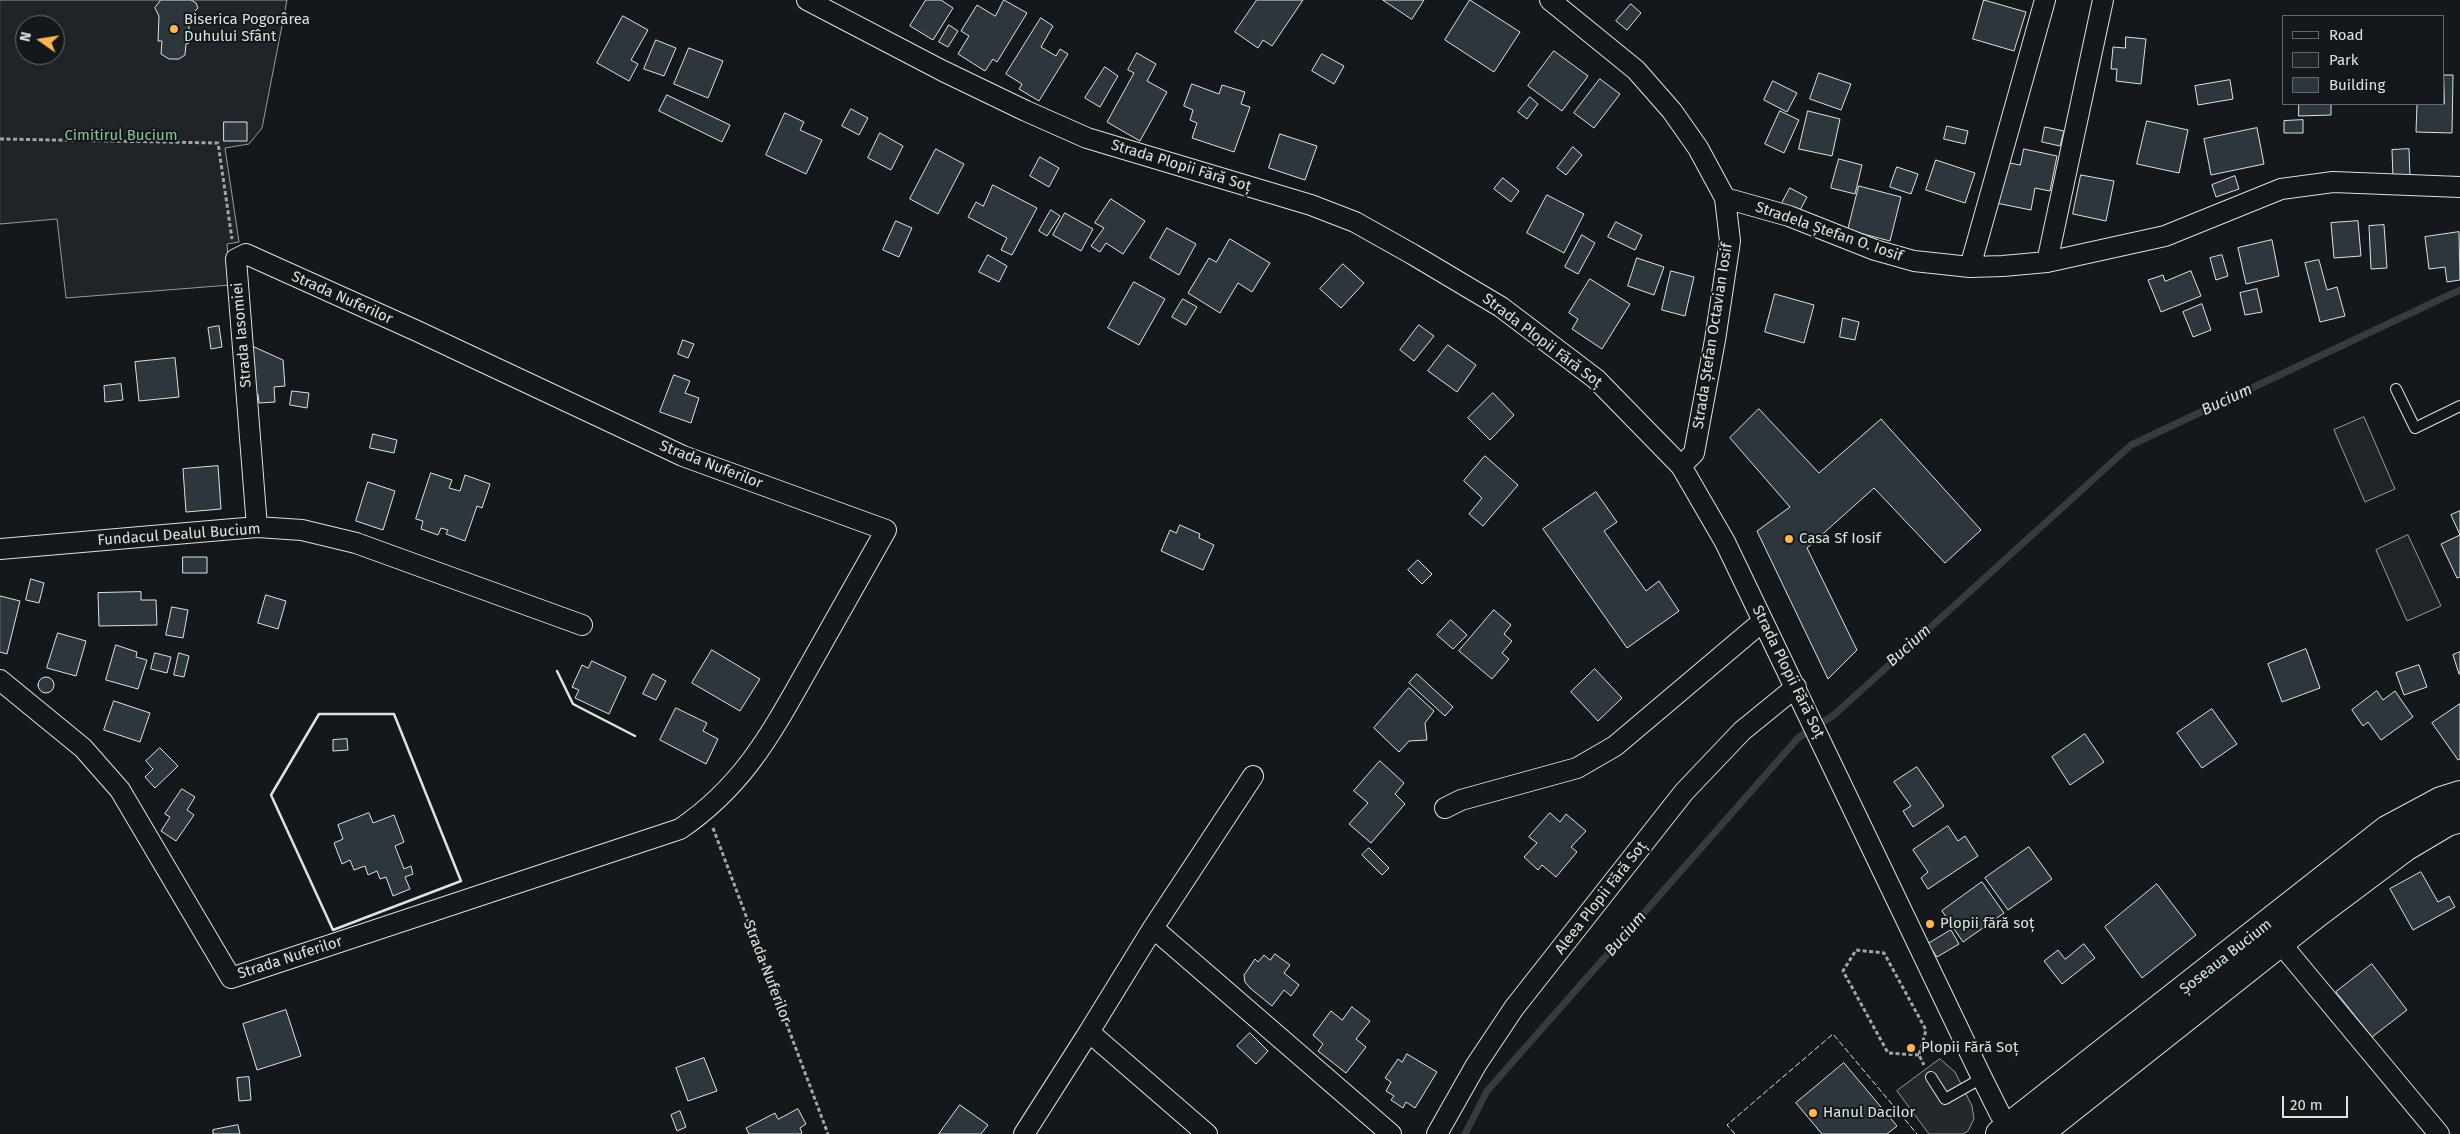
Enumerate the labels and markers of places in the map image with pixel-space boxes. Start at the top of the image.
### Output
place label: Biserica Pogorârea Duhului Sfânt [184,11,310,46]
marker: Biserica Pogorârea Duhului Sfânt [168,23,180,35]
place label: Casa Sf Iosif [1799,530,1881,548]
marker: Casa Sf Iosif [1783,533,1795,545]
place label: Plopii fără soț [1940,915,2034,933]
marker: Plopii fără soț [1924,918,1936,930]
place label: Plopii Fără Soț [1921,1039,2018,1057]
marker: Plopii Fără Soț [1905,1042,1917,1054]
place label: Hanul Dacilor [1823,1104,1915,1122]
marker: Hanul Dacilor [1807,1107,1819,1119]

